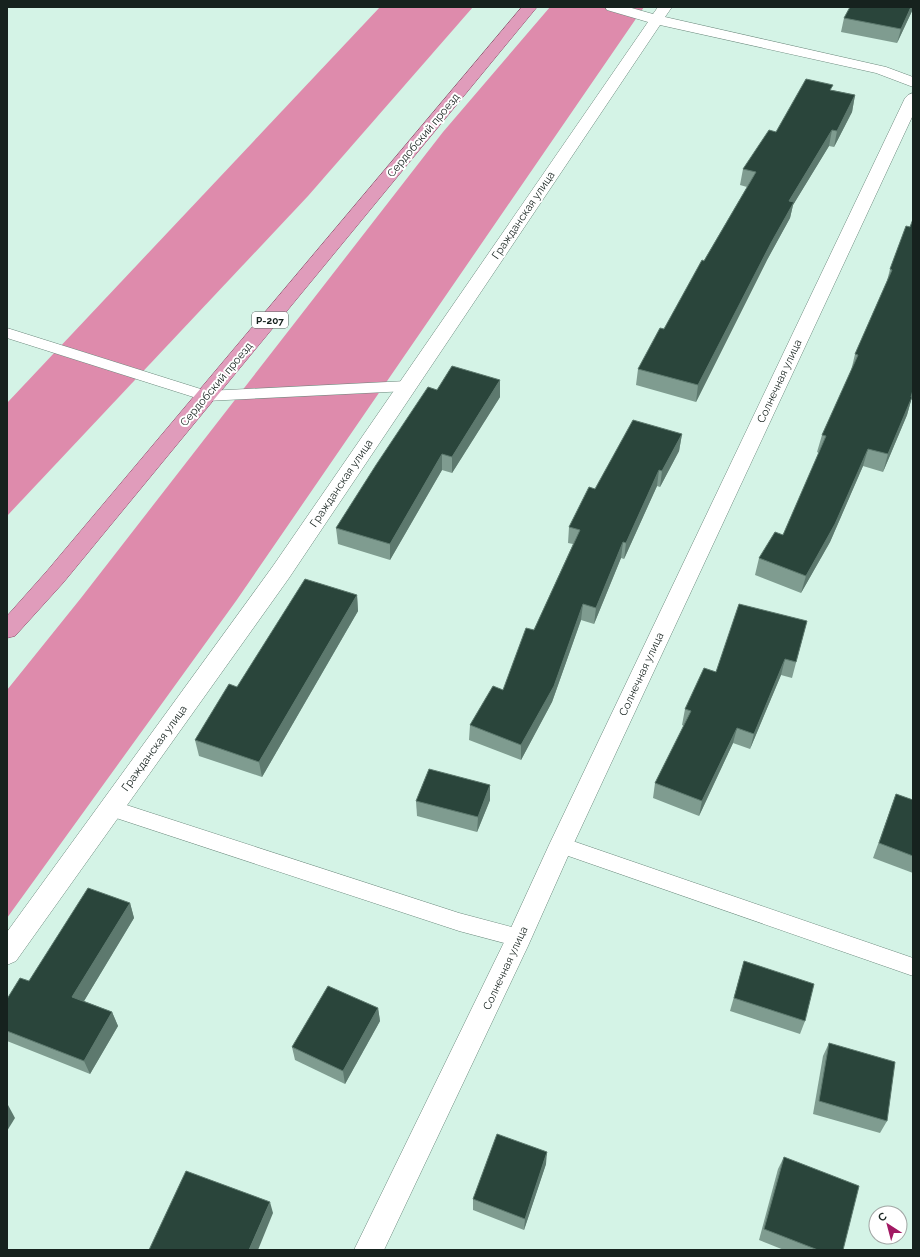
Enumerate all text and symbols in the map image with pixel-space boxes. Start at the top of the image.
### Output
street label: Сердобский проезд [384,90,463,180]
street label: Гражданская улица [489,169,558,262]
road number: Р-207 [252,312,288,328]
street label: Солнечная улица [754,337,804,425]
street label: Сердобский проезд [177,339,256,429]
street label: Гражданская улица [307,437,376,530]
street label: Солнечная улица [616,630,666,718]
street label: Гражданская улица [119,703,190,794]
street label: Солнечная улица [480,924,530,1012]
north arrow [868,1205,908,1245]
text: С [876,1210,890,1225]

